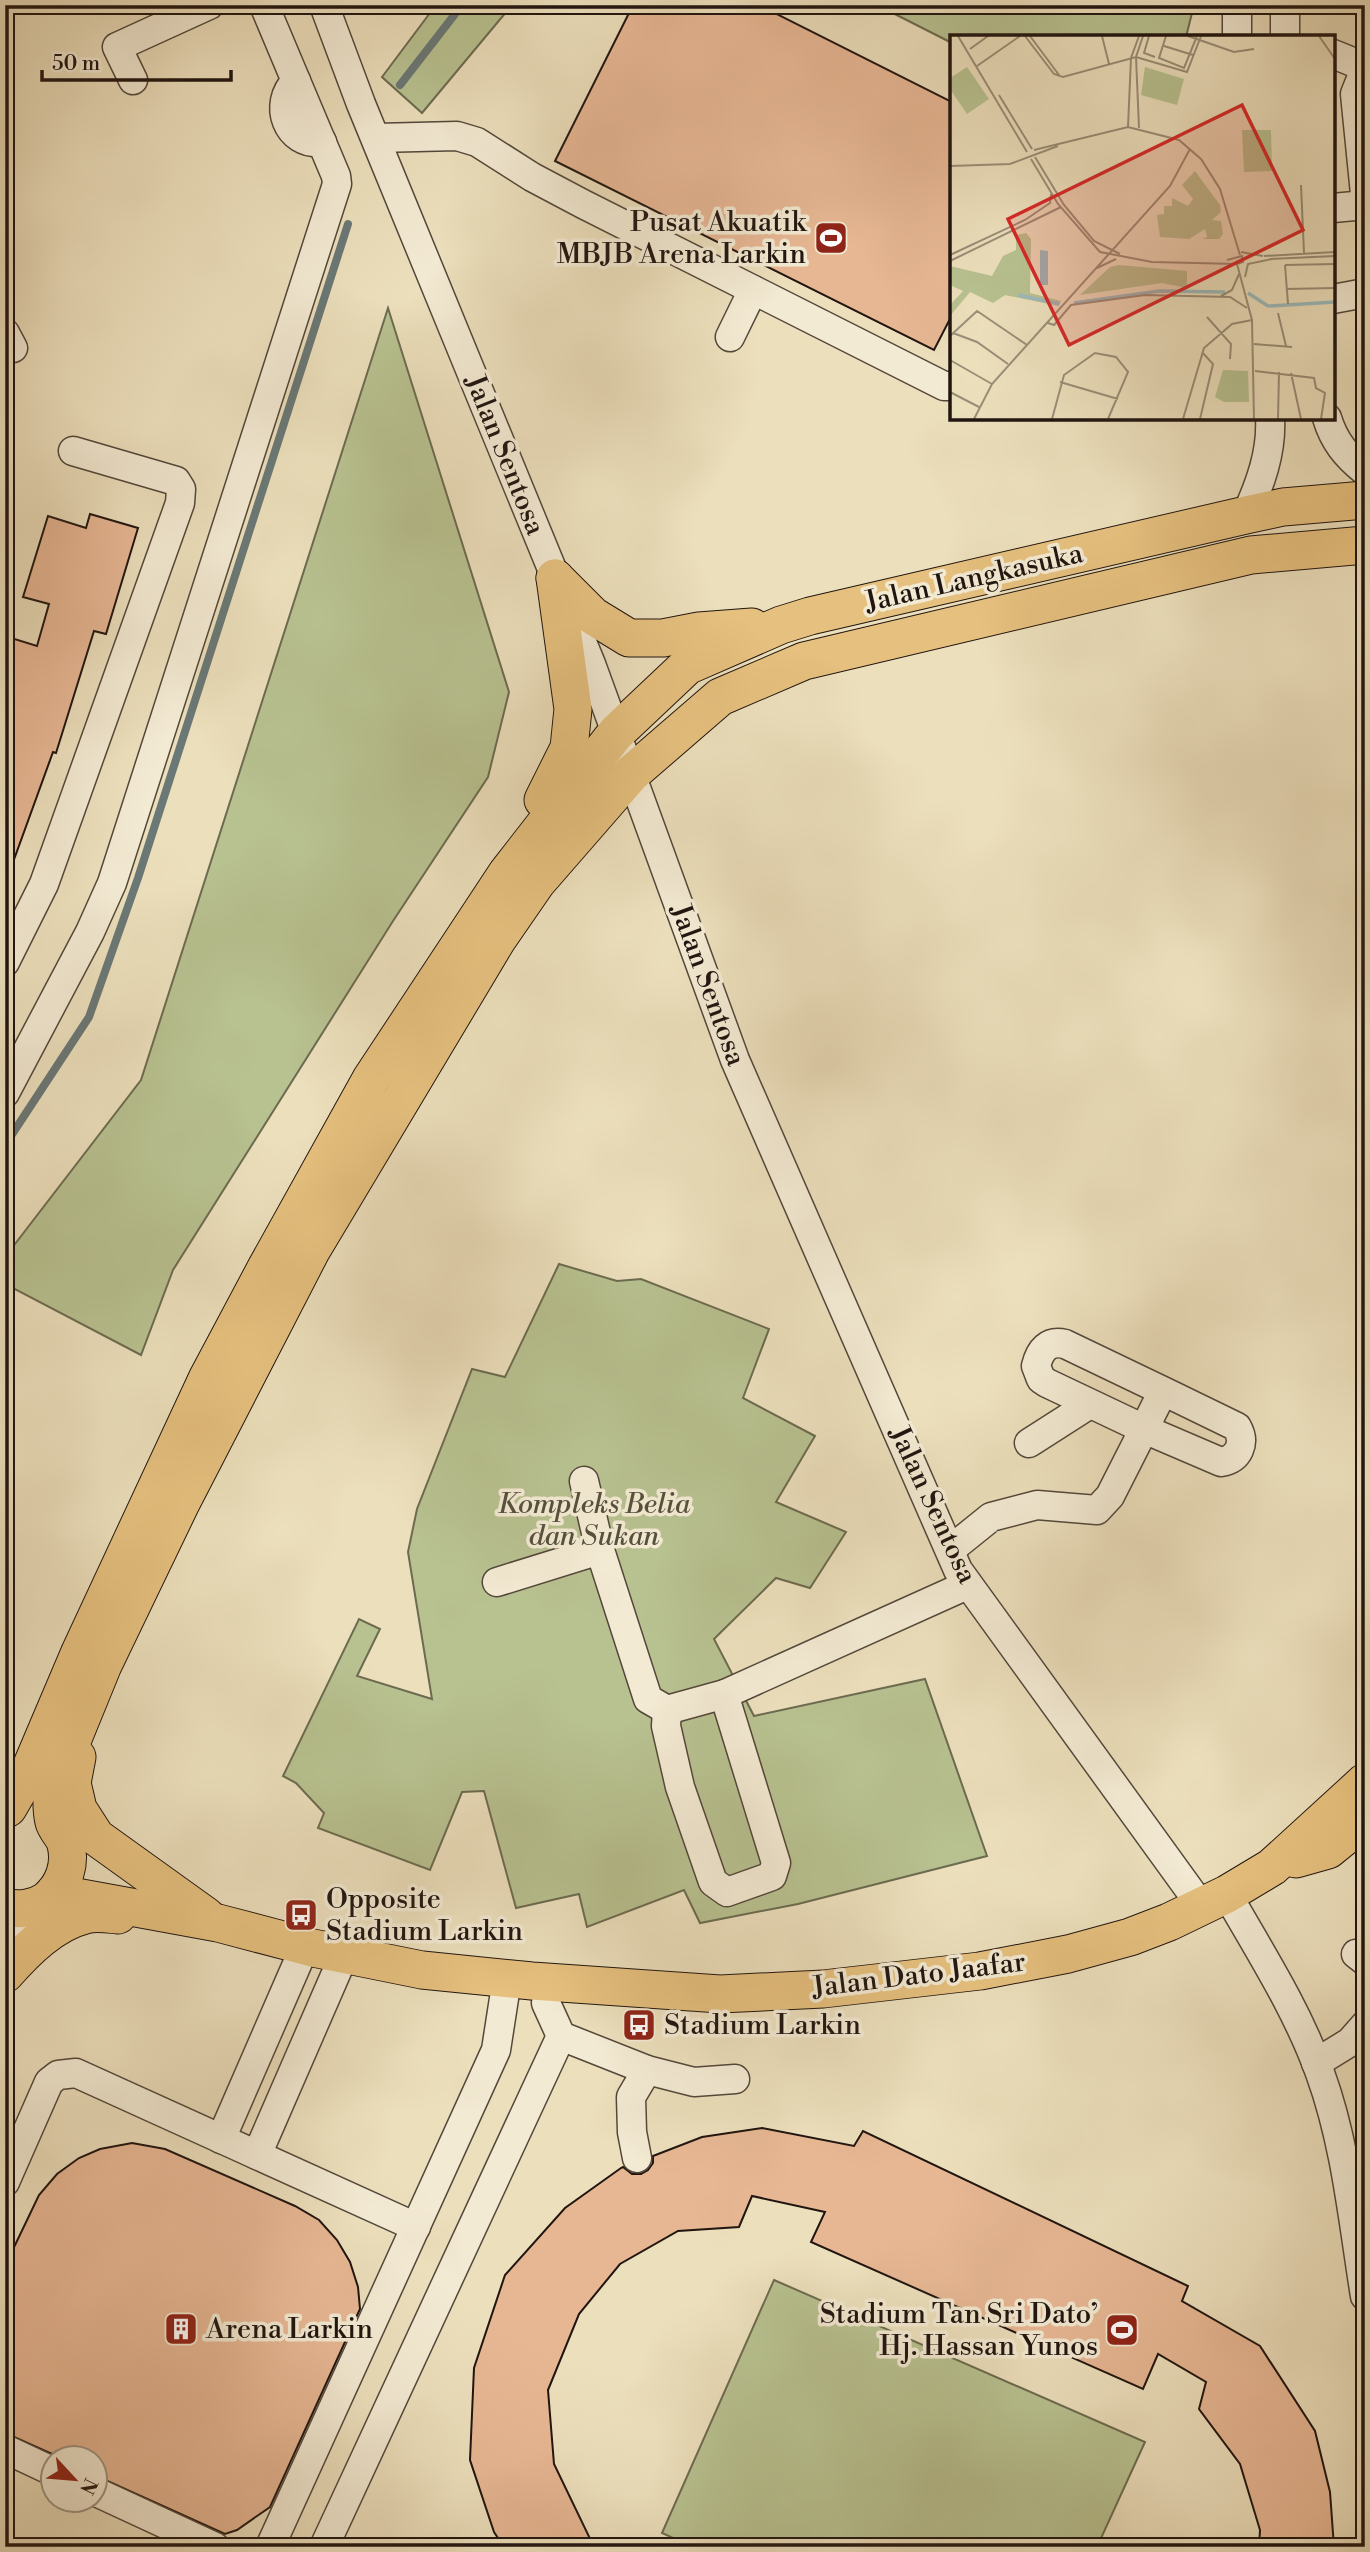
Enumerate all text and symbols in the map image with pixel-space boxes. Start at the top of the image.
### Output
inset map [950,35,1335,420]
scale bar [42,38,231,82]
text: 50 m [52,51,100,77]
place label: Pusat Akuatik MBJB Arena Larkin [557,205,807,272]
sports icon: Pusat Akuatik MBJB Arena Larkin [812,219,850,257]
street label: Jalan Sentosa [457,369,553,541]
street label: Jalan Langkasuka [861,536,1087,620]
street label: Jalan Sentosa [662,898,754,1071]
street label: Jalan Sentosa [881,1420,985,1590]
park label: Kompleks Belia dan Sukan [498,1487,691,1554]
place label: Opposite Stadium Larkin [326,1882,523,1949]
bus stop icon: Opposite Stadium Larkin [282,1896,320,1934]
street label: Jalan Dato Jaafar [809,1945,1028,2006]
bus stop icon: Stadium Larkin [620,2006,658,2044]
place label: Stadium Larkin [664,2008,861,2043]
place label: Stadium Tan Sri Dato’ Hj. Hassan Yunos [820,2297,1098,2364]
building icon: Arena Larkin [162,2310,200,2348]
sports icon: Stadium Tan Sri Dato’ Hj. Hassan Yunos [1103,2311,1141,2349]
place label: Arena Larkin [205,2312,373,2347]
north arrow [38,2444,108,2514]
text: N [74,2474,102,2498]

